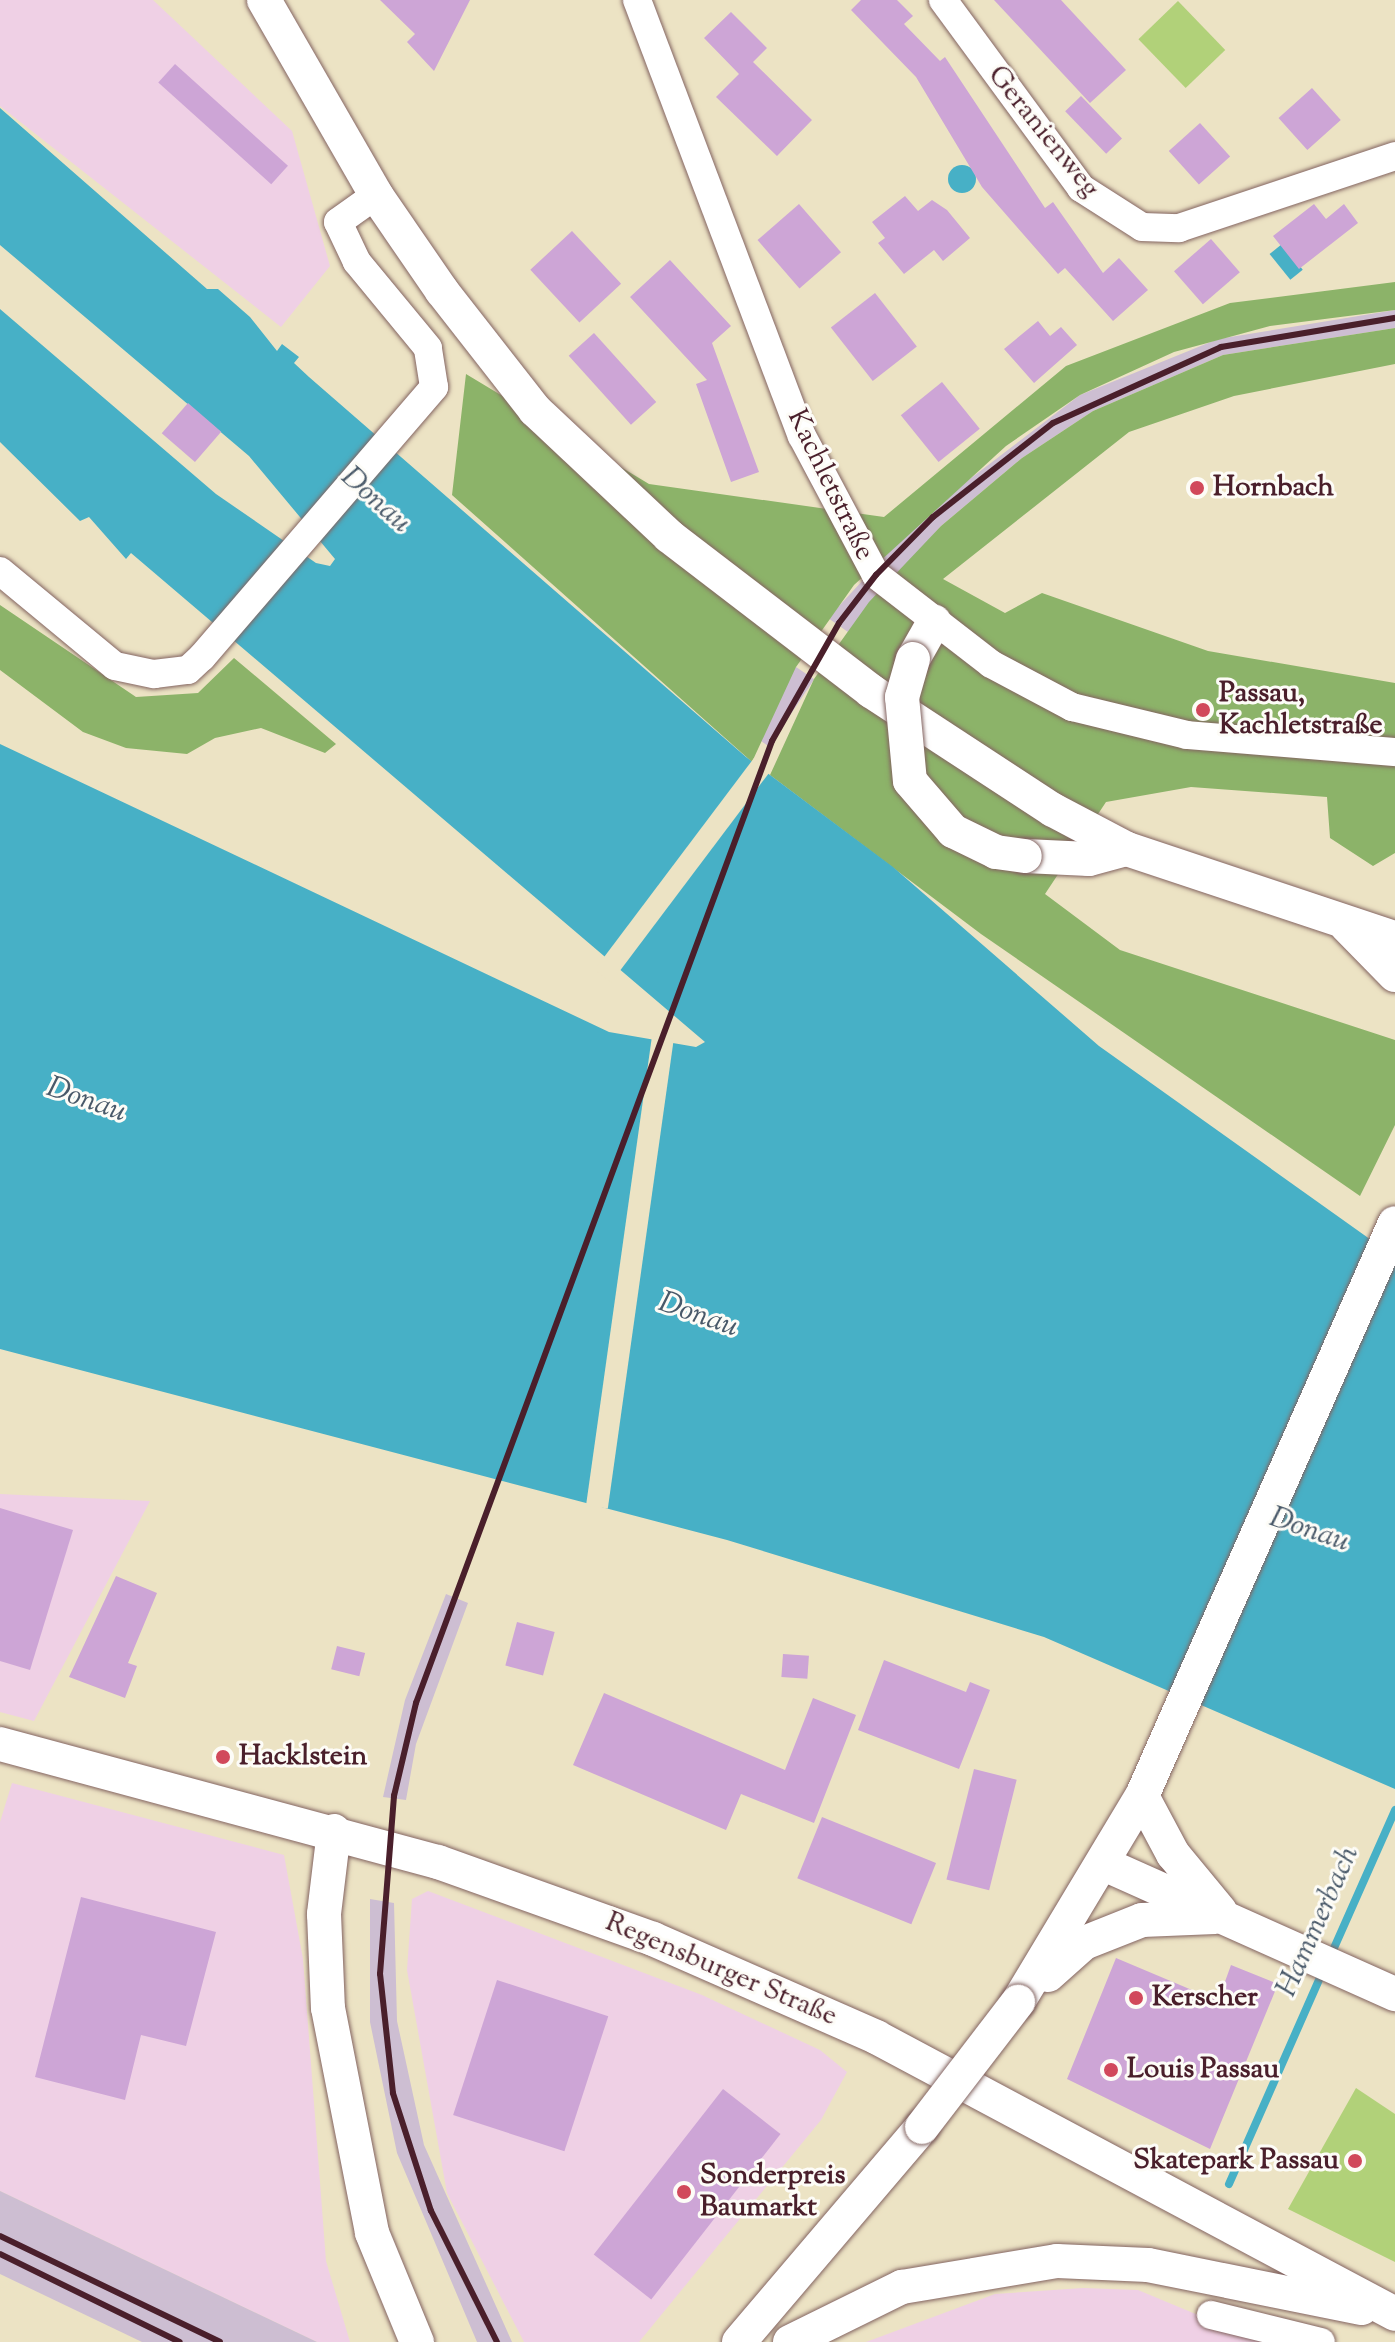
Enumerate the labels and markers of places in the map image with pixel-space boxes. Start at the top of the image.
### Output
place label: Hornbach [1213,471,1334,505]
marker: Hornbach [1188,479,1206,497]
place label: Passau, Kachletstraße [1219,677,1383,743]
marker: Passau, Kachletstraße [1194,701,1212,719]
place label: Hacklstein [239,1740,367,1774]
marker: Hacklstein [214,1748,232,1766]
place label: Kerscher [1152,1981,1258,2015]
marker: Kerscher [1127,1989,1145,2007]
place label: Louis Passau [1127,2053,1279,2087]
marker: Louis Passau [1102,2061,1120,2079]
place label: Skatepark Passau [1133,2144,1339,2178]
marker: Skatepark Passau [1346,2152,1364,2170]
place label: Sonderpreis Baumarkt [700,2159,845,2225]
marker: Sonderpreis Baumarkt [675,2183,693,2201]

